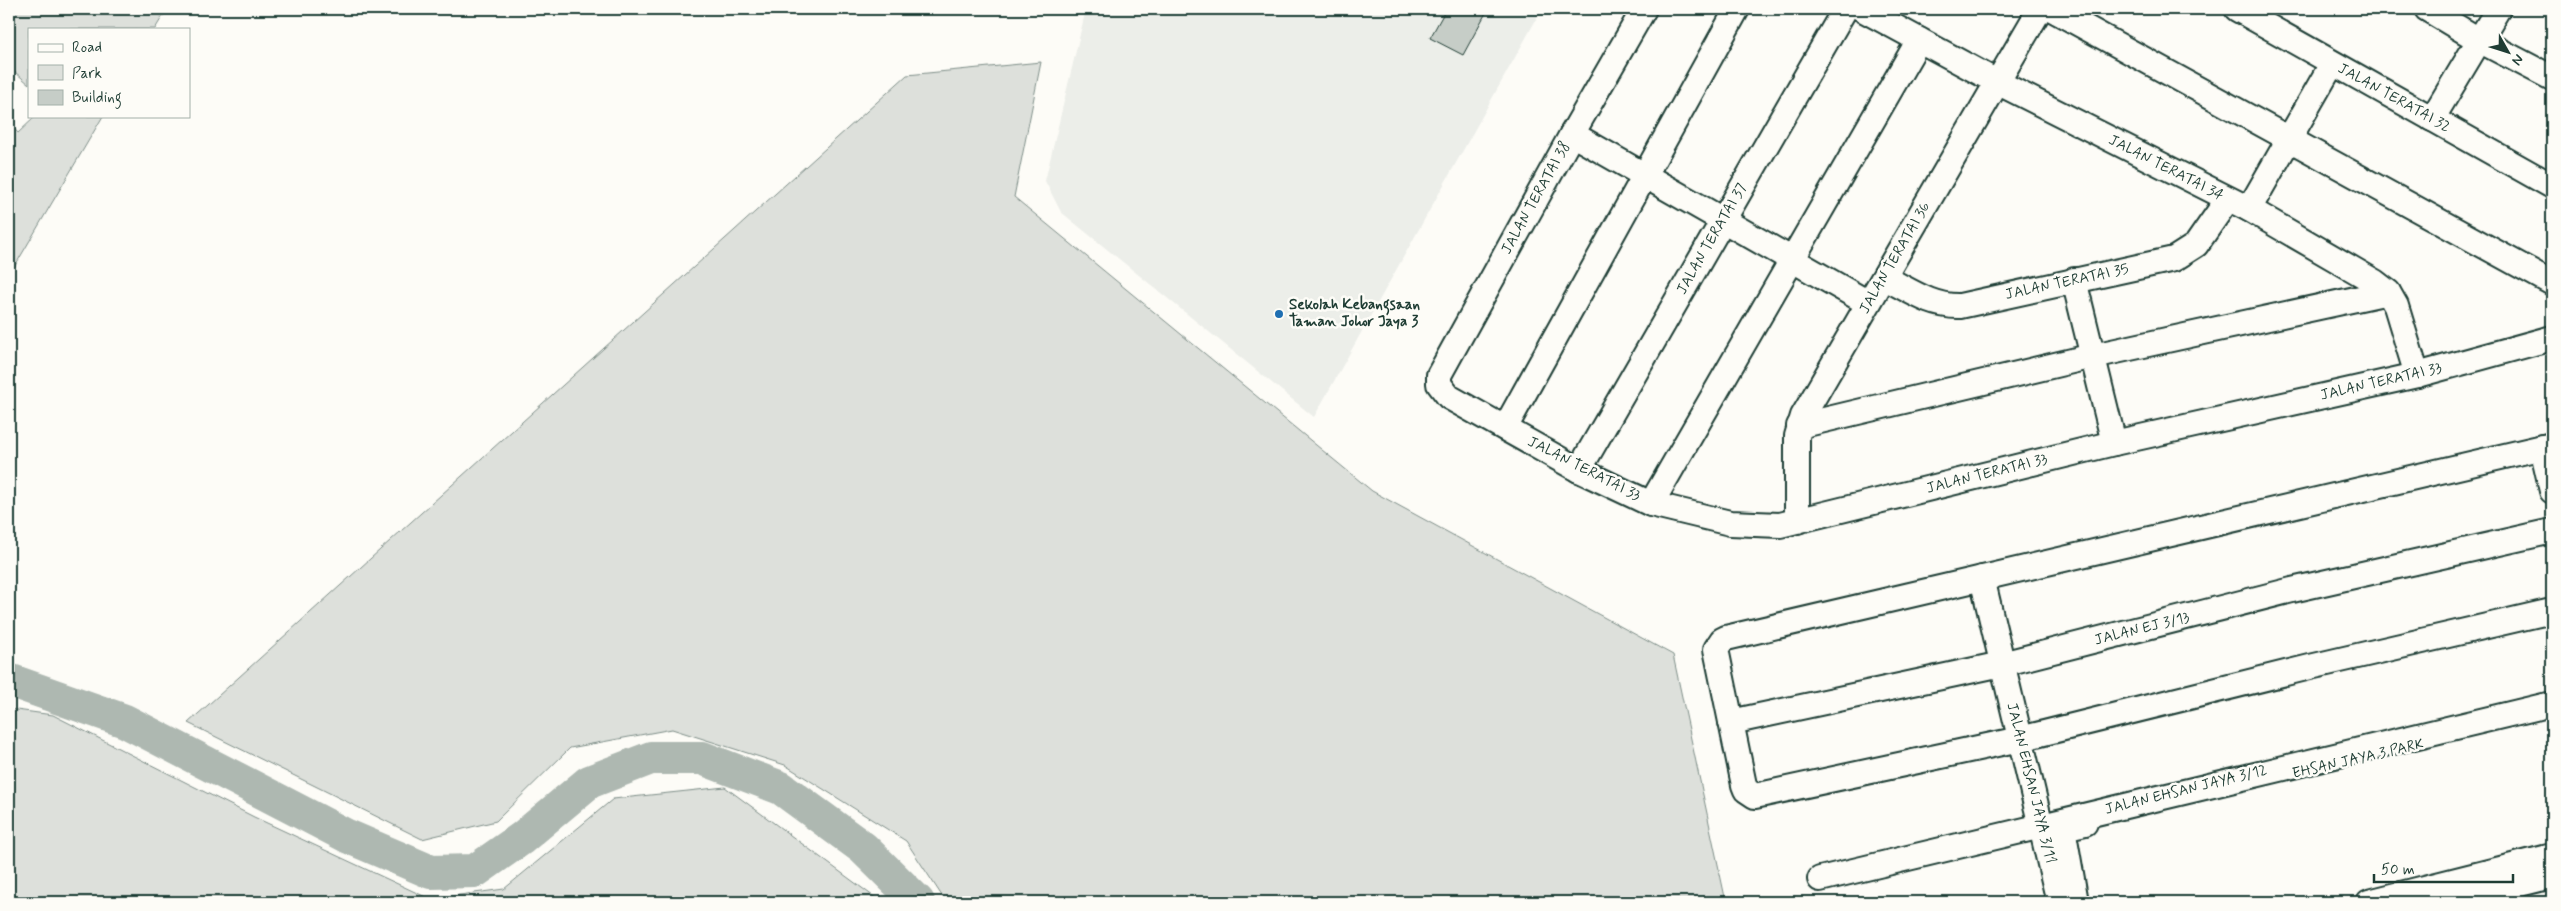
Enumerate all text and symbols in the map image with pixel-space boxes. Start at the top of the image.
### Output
legend [28,28,190,118]
north arrow [2484,28,2534,78]
text: Road [72,38,102,58]
text: N [2507,50,2527,69]
street label: JALAN TERATAI 32 [2334,59,2454,137]
text: Park [72,64,102,84]
text: Building [72,88,122,109]
street label: JALAN TERATAI 34 [2105,130,2227,206]
street label: JALAN TERATAI 38 [1497,138,1575,258]
street label: JALAN TERATAI 37 [1672,179,1752,298]
street label: JALAN TERATAI 36 [1855,198,1935,318]
street label: JALAN TERATAI 35 [2003,259,2131,305]
place label: Sekolah Kebangsaan Taman Johor Jaya 3 [1289,295,1420,332]
marker: Sekolah Kebangsaan Taman Johor Jaya 3 [1273,308,1285,320]
street label: JALAN TERATAI 33 [2318,358,2444,406]
street label: JALAN TERATAI 33 [1524,432,1644,506]
street label: JALAN TERATAI 33 [1924,449,2050,499]
street label: JALAN EJ 3/13 [2092,608,2192,650]
street label: JALAN EHSAN JAYA 3/11 [2001,701,2061,865]
street label: EHSAN JAYA 3 PARK [2290,734,2426,784]
street label: JALAN EHSAN JAYA 3/12 [2103,760,2269,820]
scale bar [2374,851,2512,883]
text: 50 m [2381,860,2415,880]

